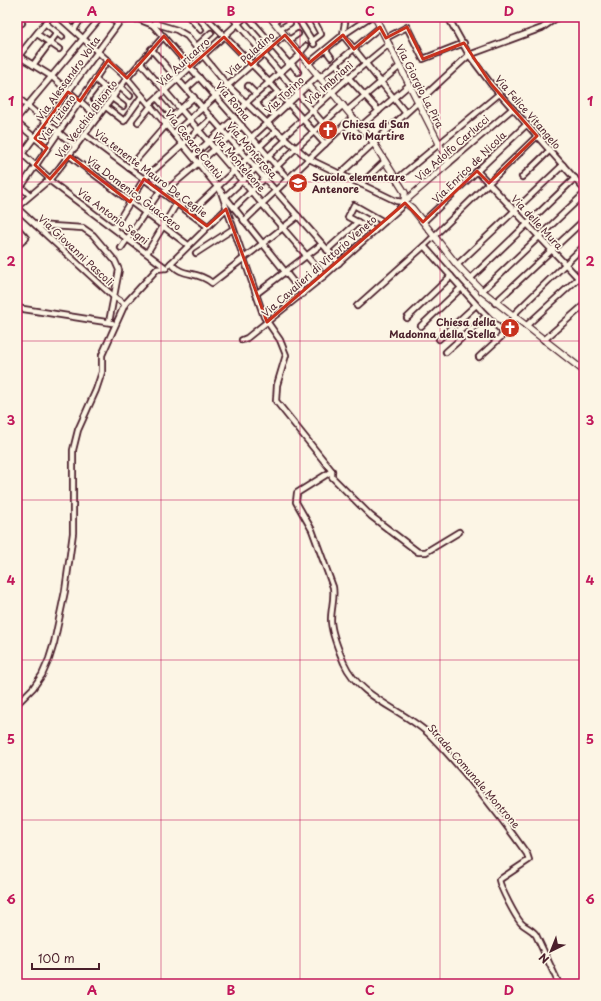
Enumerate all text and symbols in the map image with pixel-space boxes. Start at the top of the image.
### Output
text: A [87,1,97,20]
text: B [227,1,236,20]
text: C [365,1,375,20]
text: D [504,1,514,20]
street label: Via Paladino [222,27,278,80]
street label: Via Alessandro Volta [32,32,104,123]
street label: Via Auricarro [153,34,213,89]
street label: Via Giorgio La Pira [393,41,448,131]
street label: Via Imbriani [301,57,356,108]
street label: Via Felice Vitangelo [492,71,565,152]
street label: Via Torino [260,72,307,117]
street label: Via Vecchia Bitonto [51,76,120,161]
street label: Via Roma [213,78,254,123]
text: 1 [8,91,14,110]
street label: Via Tiziano [35,91,79,144]
text: 1 [587,91,593,110]
street label: Via Cesare Cantù [162,106,227,181]
street label: Via Adolfo Carlucci [411,111,492,184]
place label: Chiesa di San Vito Martire [342,116,409,143]
street label: Via Monterosa [224,118,282,182]
church icon: Chiesa di San Vito Martire [317,119,339,141]
street label: Via tenente Mauro De Ceglie [91,125,212,221]
street label: Via Enrico de Nicola [428,127,510,206]
street label: Via Monteleone [209,129,270,195]
street label: Via Domenico Guaccero [84,152,185,234]
place label: Scuola elementare Antenore [312,169,406,196]
school or university icon: Scuola elementare Antenore [287,172,309,194]
street label: Via Antonio Segni [74,184,152,248]
street label: Via delle Mura [508,191,567,253]
street label: Via Giovanni Pascoli [35,211,118,289]
street label: Via Cavalieri di Vittorio Veneto [258,211,380,320]
text: 2 [6,251,16,270]
text: 2 [585,251,595,270]
place label: Chiesa della Madonna della Stella [389,314,496,341]
church icon: Chiesa della Madonna della Stella [499,317,521,339]
text: 3 [7,410,16,429]
text: 3 [586,410,595,429]
text: 4 [7,570,16,589]
text: 4 [586,570,595,589]
street label: Strada Comunale Montrone [425,720,524,831]
text: 5 [7,729,15,748]
text: 5 [586,729,594,748]
text: 6 [6,889,16,908]
text: 6 [585,889,595,908]
north arrow [531,931,571,971]
scale bar [32,945,99,971]
text: 100 m [38,949,75,967]
text: N [535,949,553,968]
text: A [87,980,97,999]
text: B [227,980,236,999]
text: C [365,980,375,999]
text: D [504,980,514,999]

